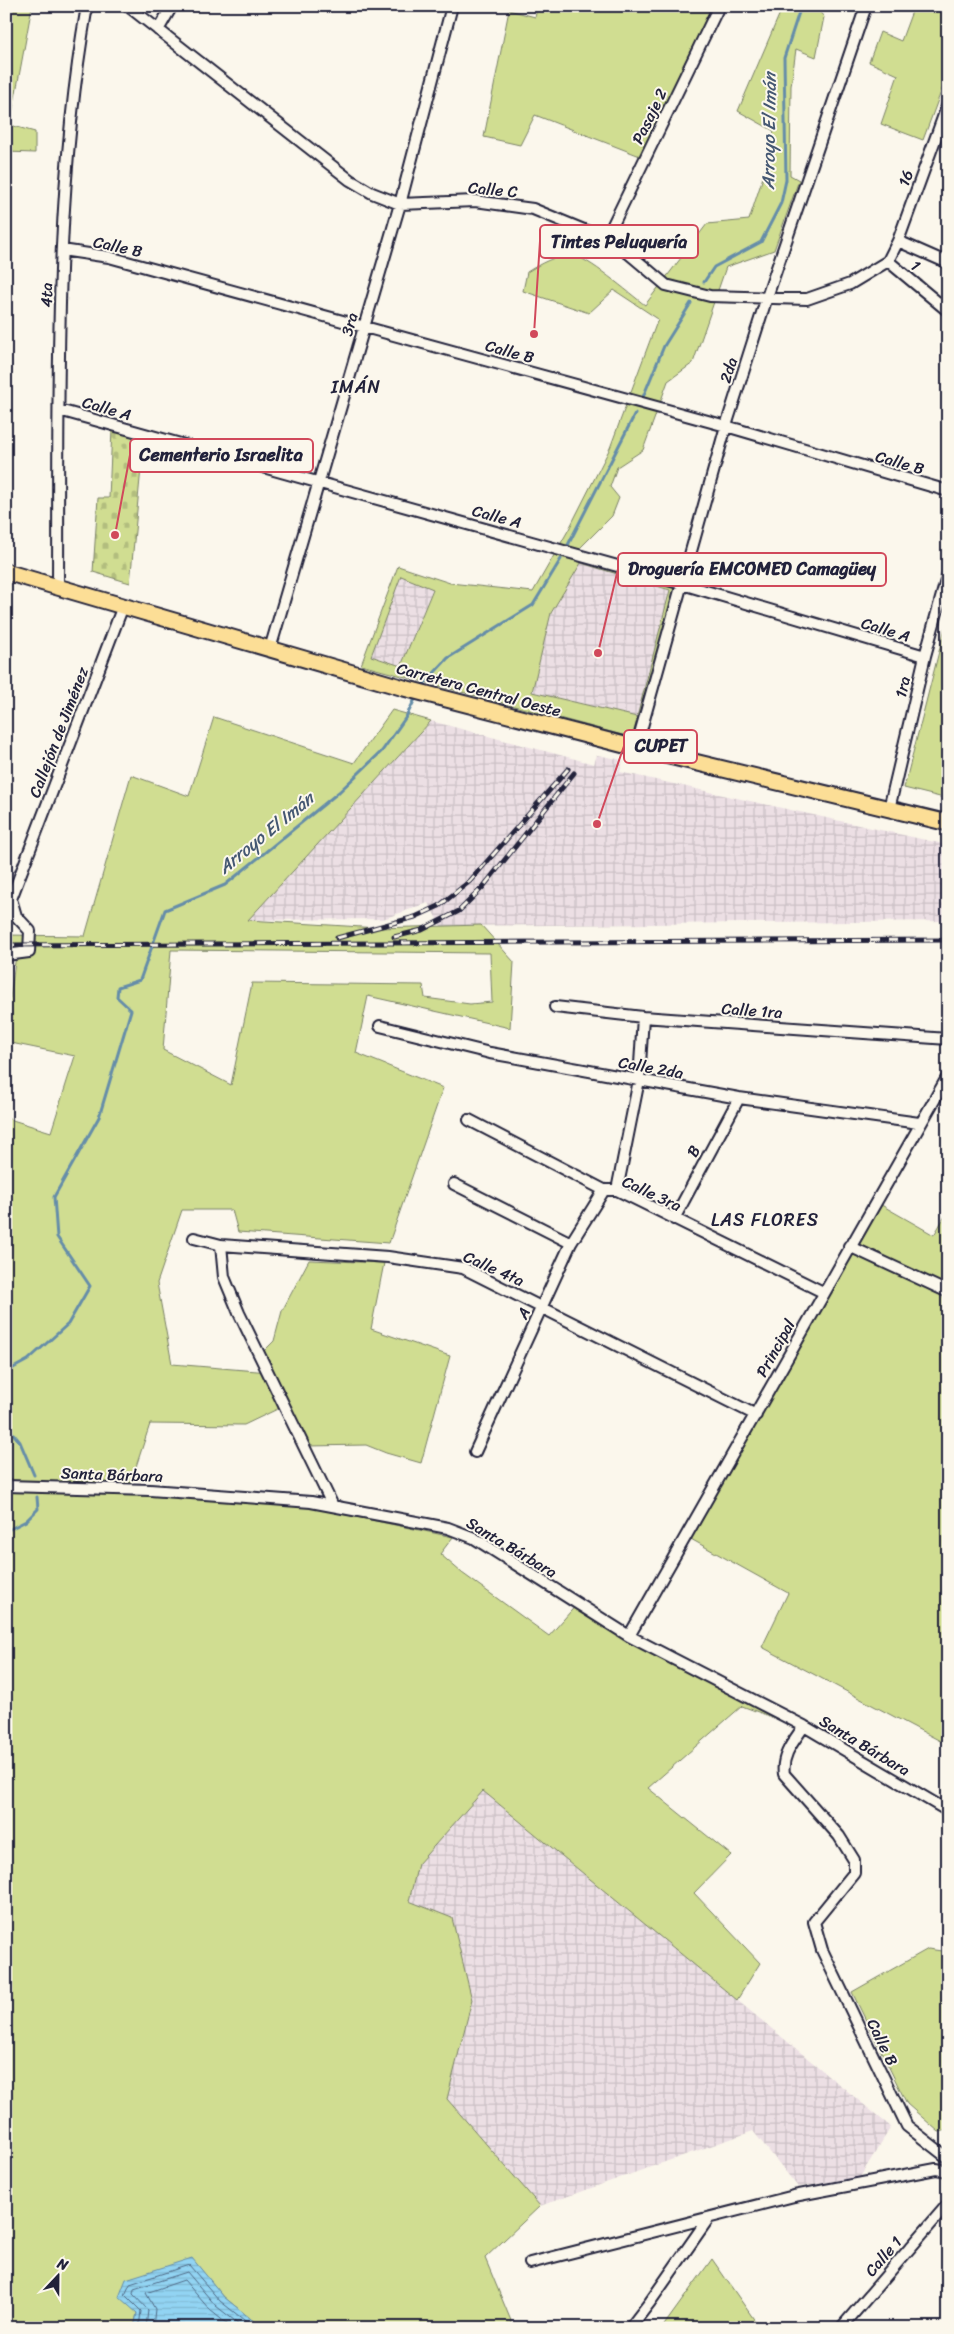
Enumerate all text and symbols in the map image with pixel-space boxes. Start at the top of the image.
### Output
water label: Arroyo El Imán [752,70,786,191]
street label: Pasaje 2 [623,83,676,149]
street label: 16 [889,166,922,191]
street label: Calle C [467,173,519,206]
callout: Tintes Peluquería [540,225,698,258]
text: Tintes Peluquería [551,226,687,258]
street label: Calle B [91,227,145,266]
street label: 1 [904,252,928,279]
street label: 4ta [32,282,61,308]
street label: 3ra [332,309,367,339]
street label: Calle B [482,331,538,372]
street label: 2da [711,353,746,387]
district label: IMÁN [330,371,381,403]
street label: Calle A [79,388,135,429]
callout: Cementerio Israelita [130,439,313,472]
text: Cementerio Israelita [138,439,304,471]
street label: Calle B [872,442,928,483]
street label: Calle A [469,496,525,537]
callout: Droguería EMCOMED Camagüey [618,553,886,586]
text: Droguería EMCOMED Camagüey [628,553,877,585]
street label: Calle A [858,608,914,651]
street label: Carretera Central Oeste [393,654,564,725]
street label: Callejón de Jiménez [20,662,97,802]
street label: 1ra [886,673,919,701]
callout: CUPET [624,730,697,763]
text: CUPET [634,730,689,762]
water label: Arroyo El Imán [210,782,323,883]
street label: Calle 1ra [721,994,783,1027]
street label: Calle 2da [616,1048,686,1087]
street label: B [678,1140,709,1163]
street label: Calle 3ra [617,1167,686,1220]
district label: LAS FLORES [711,1204,819,1236]
street label: Calle 4ta [459,1242,529,1295]
street label: A [508,1302,539,1325]
street label: Principal [748,1313,804,1383]
street label: Santa Bárbara [60,1458,164,1491]
street label: Santa Bárbara [460,1509,563,1586]
street label: Santa Bárbara [813,1707,916,1784]
street label: Calle B [859,2013,906,2071]
street label: Calle 1 [857,2229,910,2283]
text: N [53,2251,72,2278]
north arrow [32,2252,82,2302]

